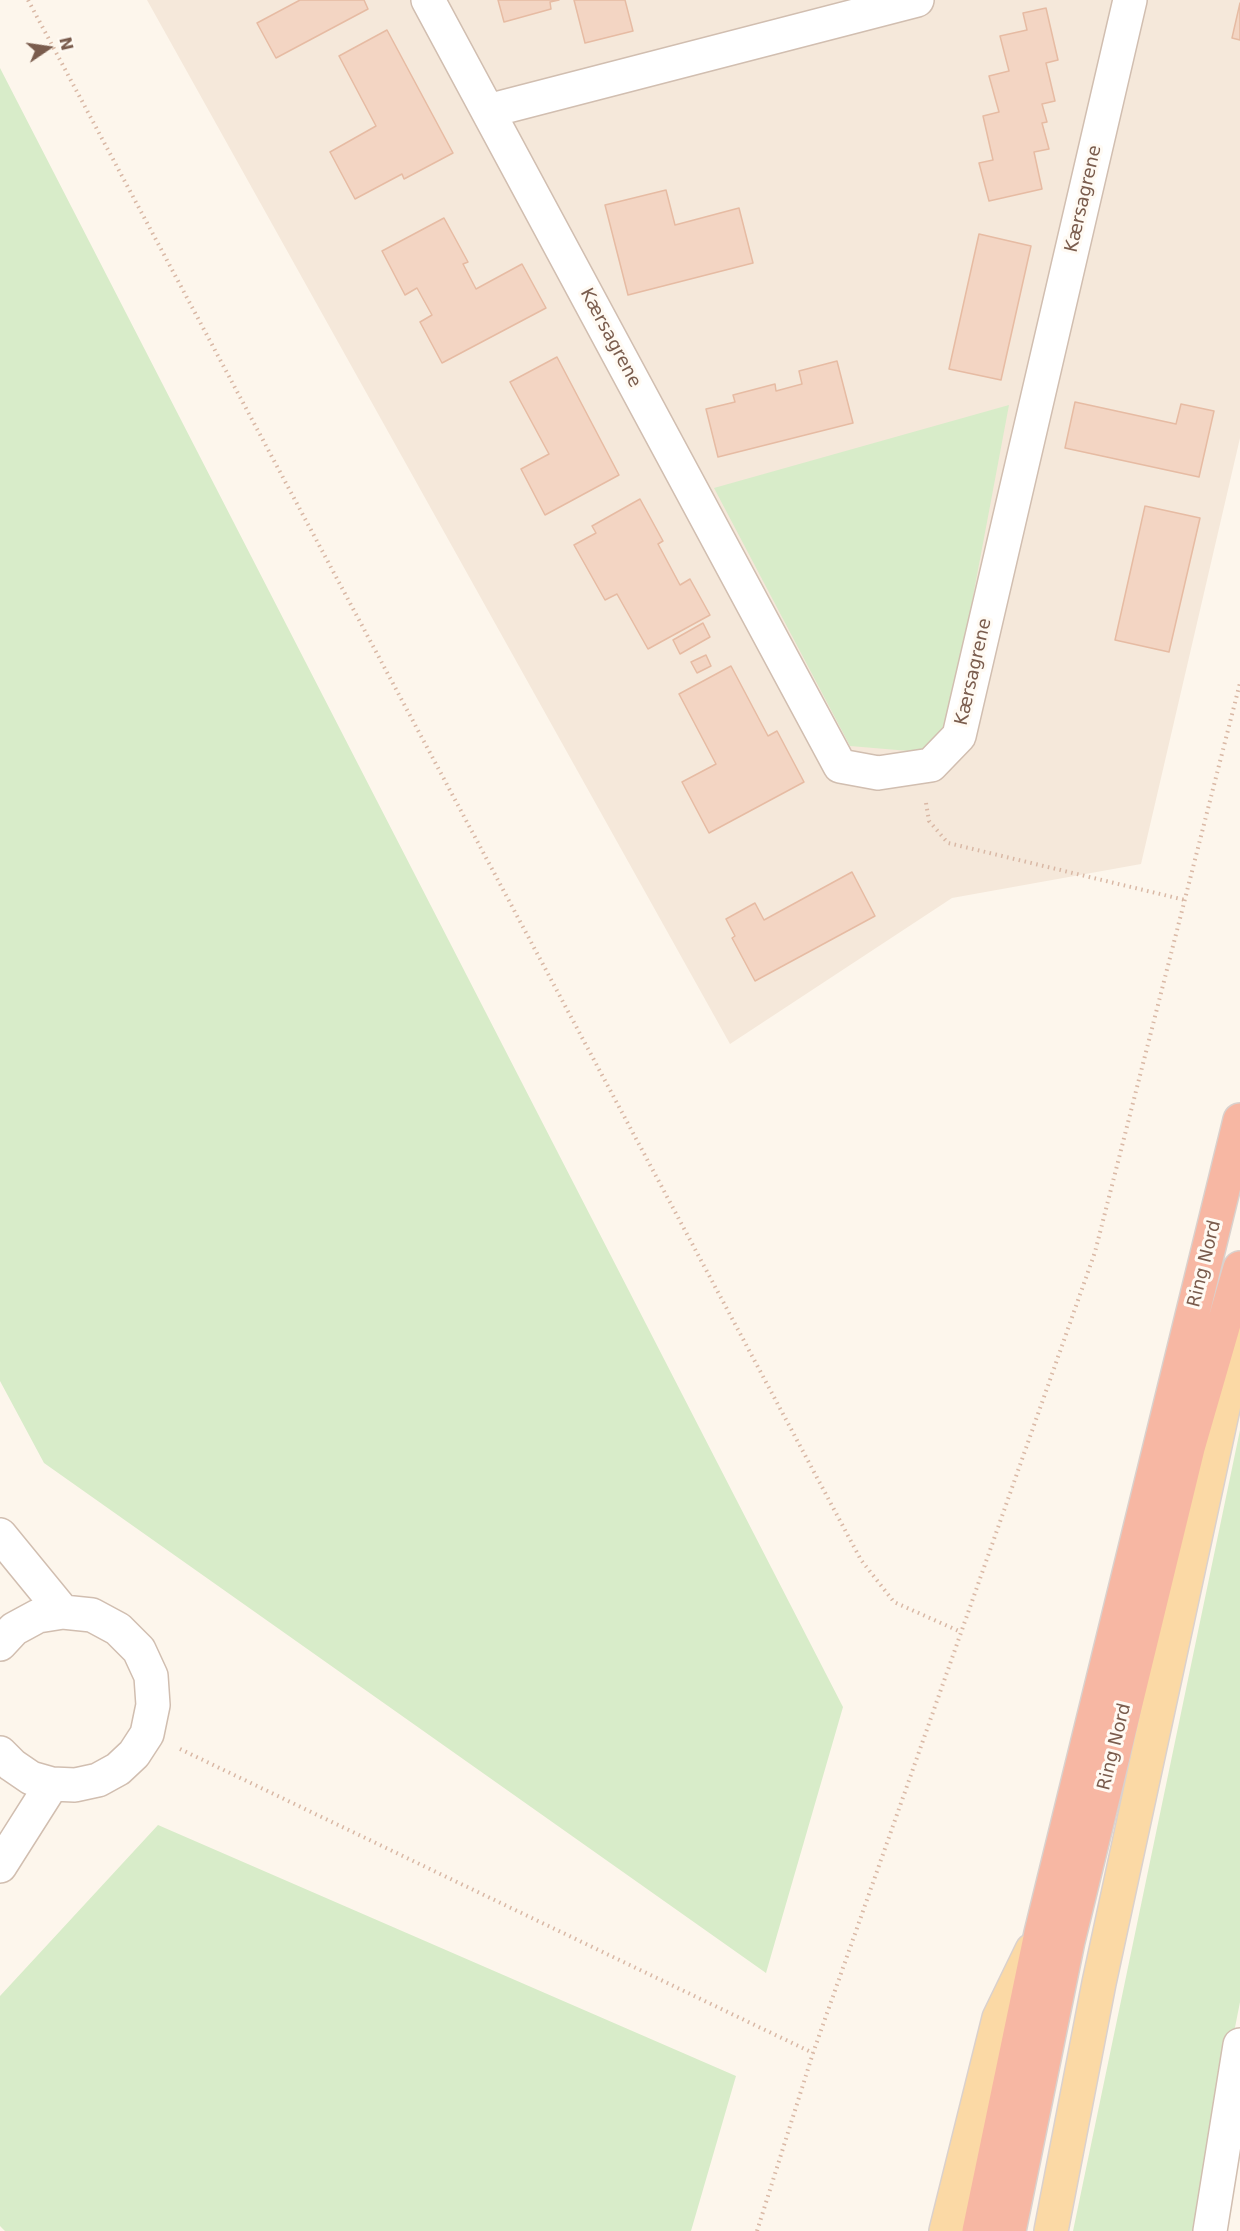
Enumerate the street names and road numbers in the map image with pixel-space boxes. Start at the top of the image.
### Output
street label: Kærsagrene [1061,143,1107,255]
street label: Kærsagrene [575,285,645,391]
street label: Kærsagrene [951,616,997,728]
street label: Ring Nord [1184,1218,1226,1310]
street label: Ring Nord [1094,1701,1136,1793]

